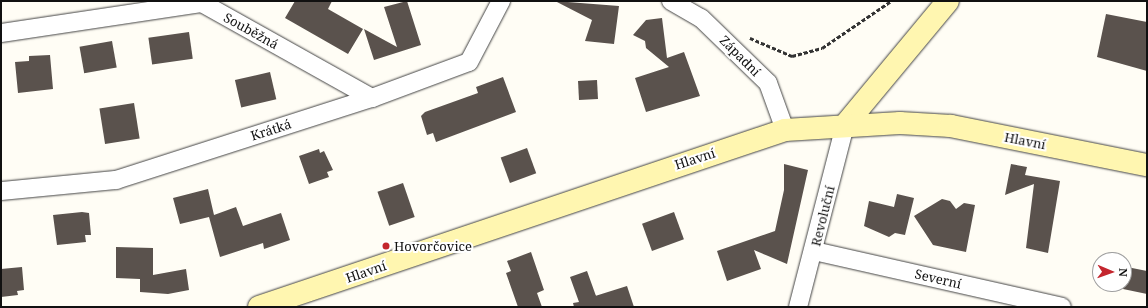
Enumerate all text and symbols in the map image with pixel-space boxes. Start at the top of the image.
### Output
street label: Souběžná [221,10,281,52]
street label: Západní [717,33,763,79]
street label: Krátká [249,116,293,144]
street label: Hlavní [1003,129,1047,153]
street label: Hlavní [673,145,717,173]
street label: Revoluční [808,184,838,248]
place label: Hovorčovice [394,238,472,254]
marker: Hovorčovice [381,241,391,251]
north arrow [1092,252,1132,292]
street label: Hlavní [344,258,388,286]
street label: Severní [913,266,963,292]
text: N [1116,268,1131,277]

